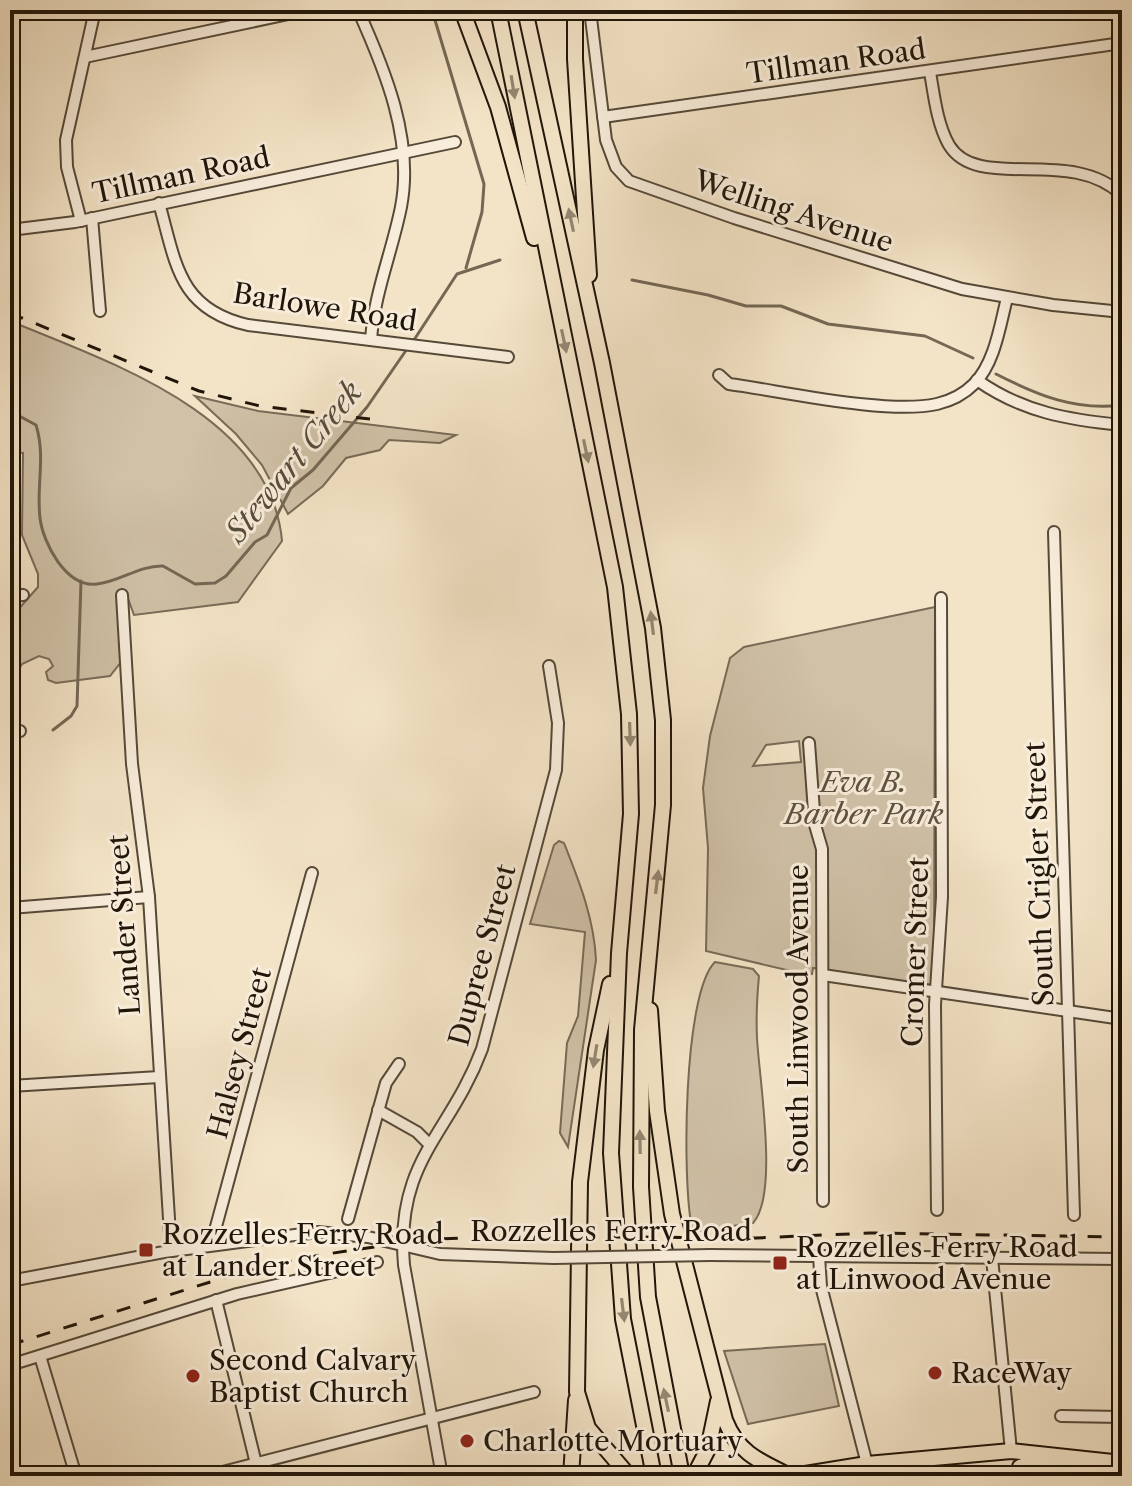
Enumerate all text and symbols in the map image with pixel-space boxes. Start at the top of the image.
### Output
street label: Tillman Road [744,32,928,90]
one-way arrow [507,74,519,99]
street label: Tillman Road [89,140,273,210]
street label: Welling Avenue [689,162,898,259]
one-way arrow [564,207,577,232]
street label: Barlowe Road [231,276,419,338]
one-way arrow [558,329,571,354]
water label: Stewart Creek [216,374,370,551]
one-way arrow [580,439,593,464]
one-way arrow [646,610,659,635]
one-way arrow [624,722,637,747]
street label: South Crigler Street [1017,741,1061,1007]
park label: Eva B. Barber Park [782,765,944,831]
street label: Lander Street [101,833,147,1017]
street label: Cromer Street [895,856,935,1048]
street label: Dupree Street [441,860,523,1050]
street label: South Linwood Avenue [781,864,815,1174]
one-way arrow [651,870,664,895]
street label: Halsey Street [200,964,278,1142]
one-way arrow [588,1044,601,1069]
one-way arrow [633,1129,646,1154]
street label: Rozzelles Ferry Road [470,1214,752,1248]
place label: Rozzelles Ferry Road at Lander Street [162,1217,444,1283]
place label: Rozzelles Ferry Road at Linwood Avenue [796,1230,1078,1296]
marker: Rozzelles Ferry Road at Lander Street [137,1241,155,1259]
marker: Rozzelles Ferry Road at Linwood Avenue [771,1254,789,1272]
one-way arrow [616,1298,629,1323]
place label: Second Calvary Baptist Church [209,1343,417,1409]
place label: RaceWay [951,1356,1072,1390]
marker: RaceWay [926,1364,944,1382]
marker: Second Calvary Baptist Church [184,1367,202,1385]
one-way arrow [660,1387,672,1412]
place label: Charlotte Mortuary [483,1424,743,1458]
marker: Charlotte Mortuary [458,1432,476,1450]

